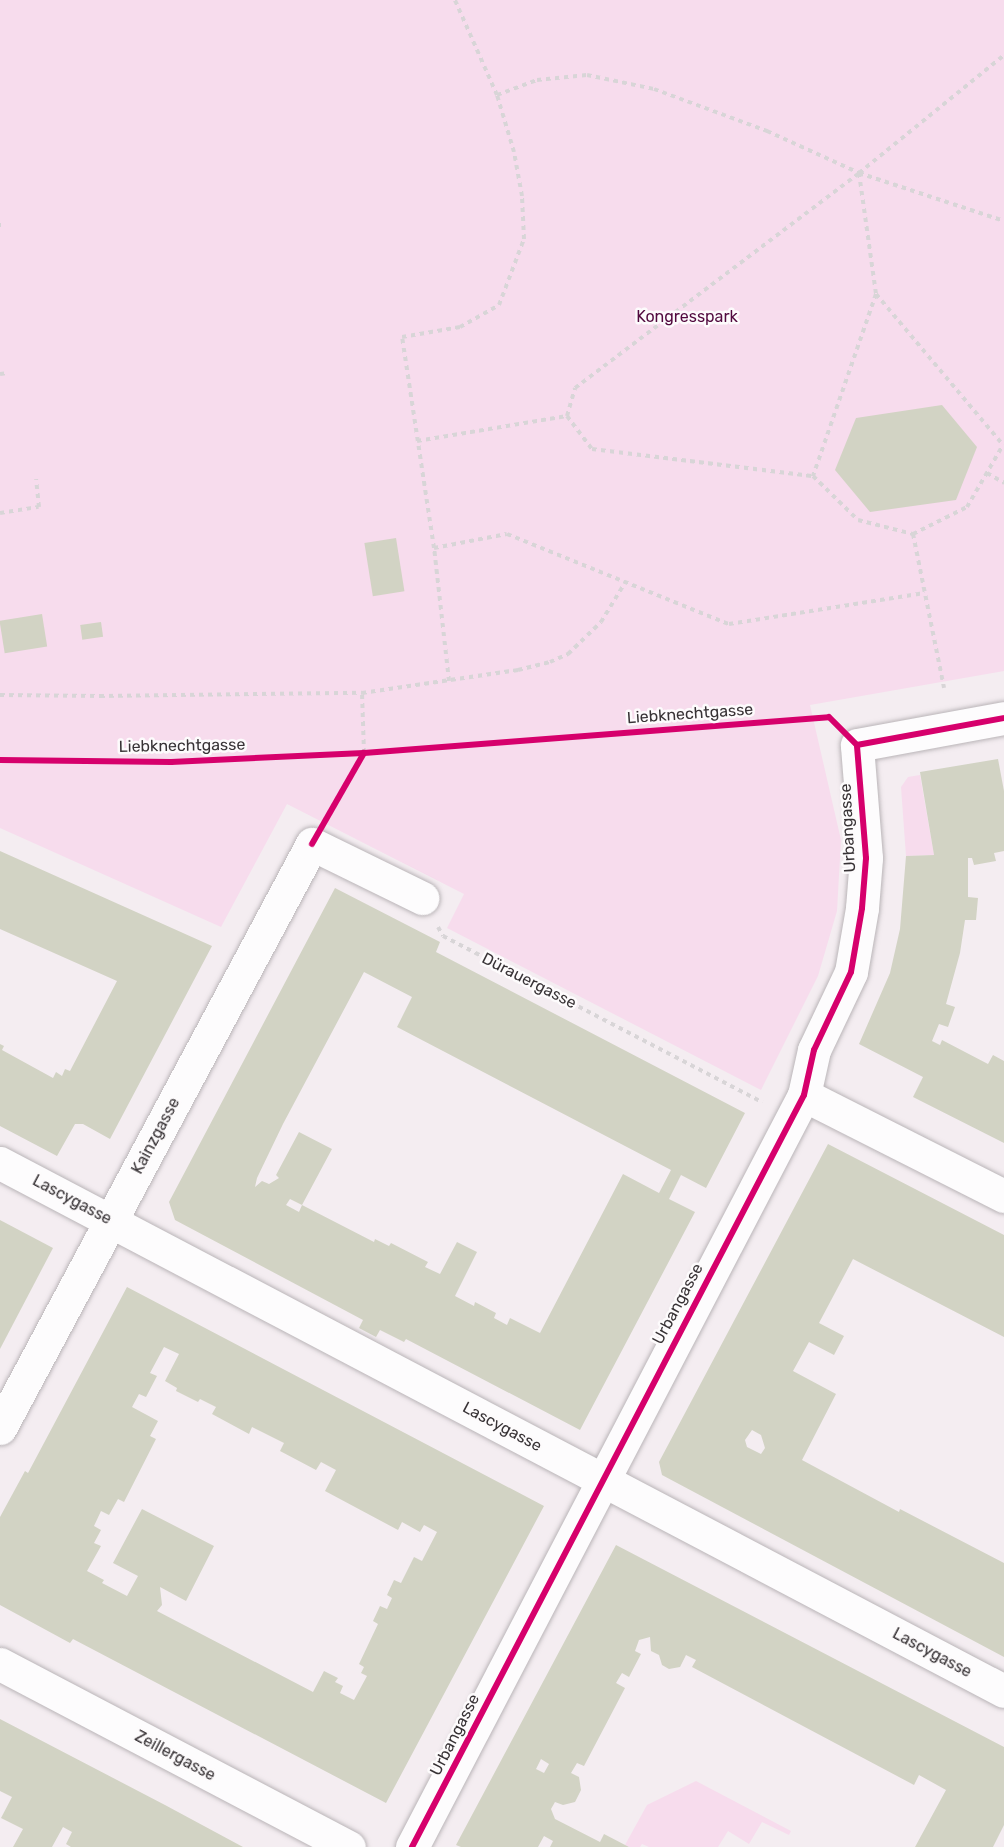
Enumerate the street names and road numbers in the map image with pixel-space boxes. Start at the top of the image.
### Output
street label: Liebknechtgasse [626,700,754,728]
street label: Liebknechtgasse [119,735,245,757]
street label: Urbangasse [836,783,860,873]
street label: Dürauergasse [478,949,580,1013]
street label: Kainzgasse [128,1095,184,1177]
street label: Lascygasse [29,1171,115,1229]
street label: Urbangasse [649,1260,707,1348]
street label: Lascygasse [459,1398,545,1456]
street label: Lascygasse [889,1624,975,1682]
street label: Urbangasse [426,1691,484,1779]
street label: Zeillergasse [131,1727,219,1785]

